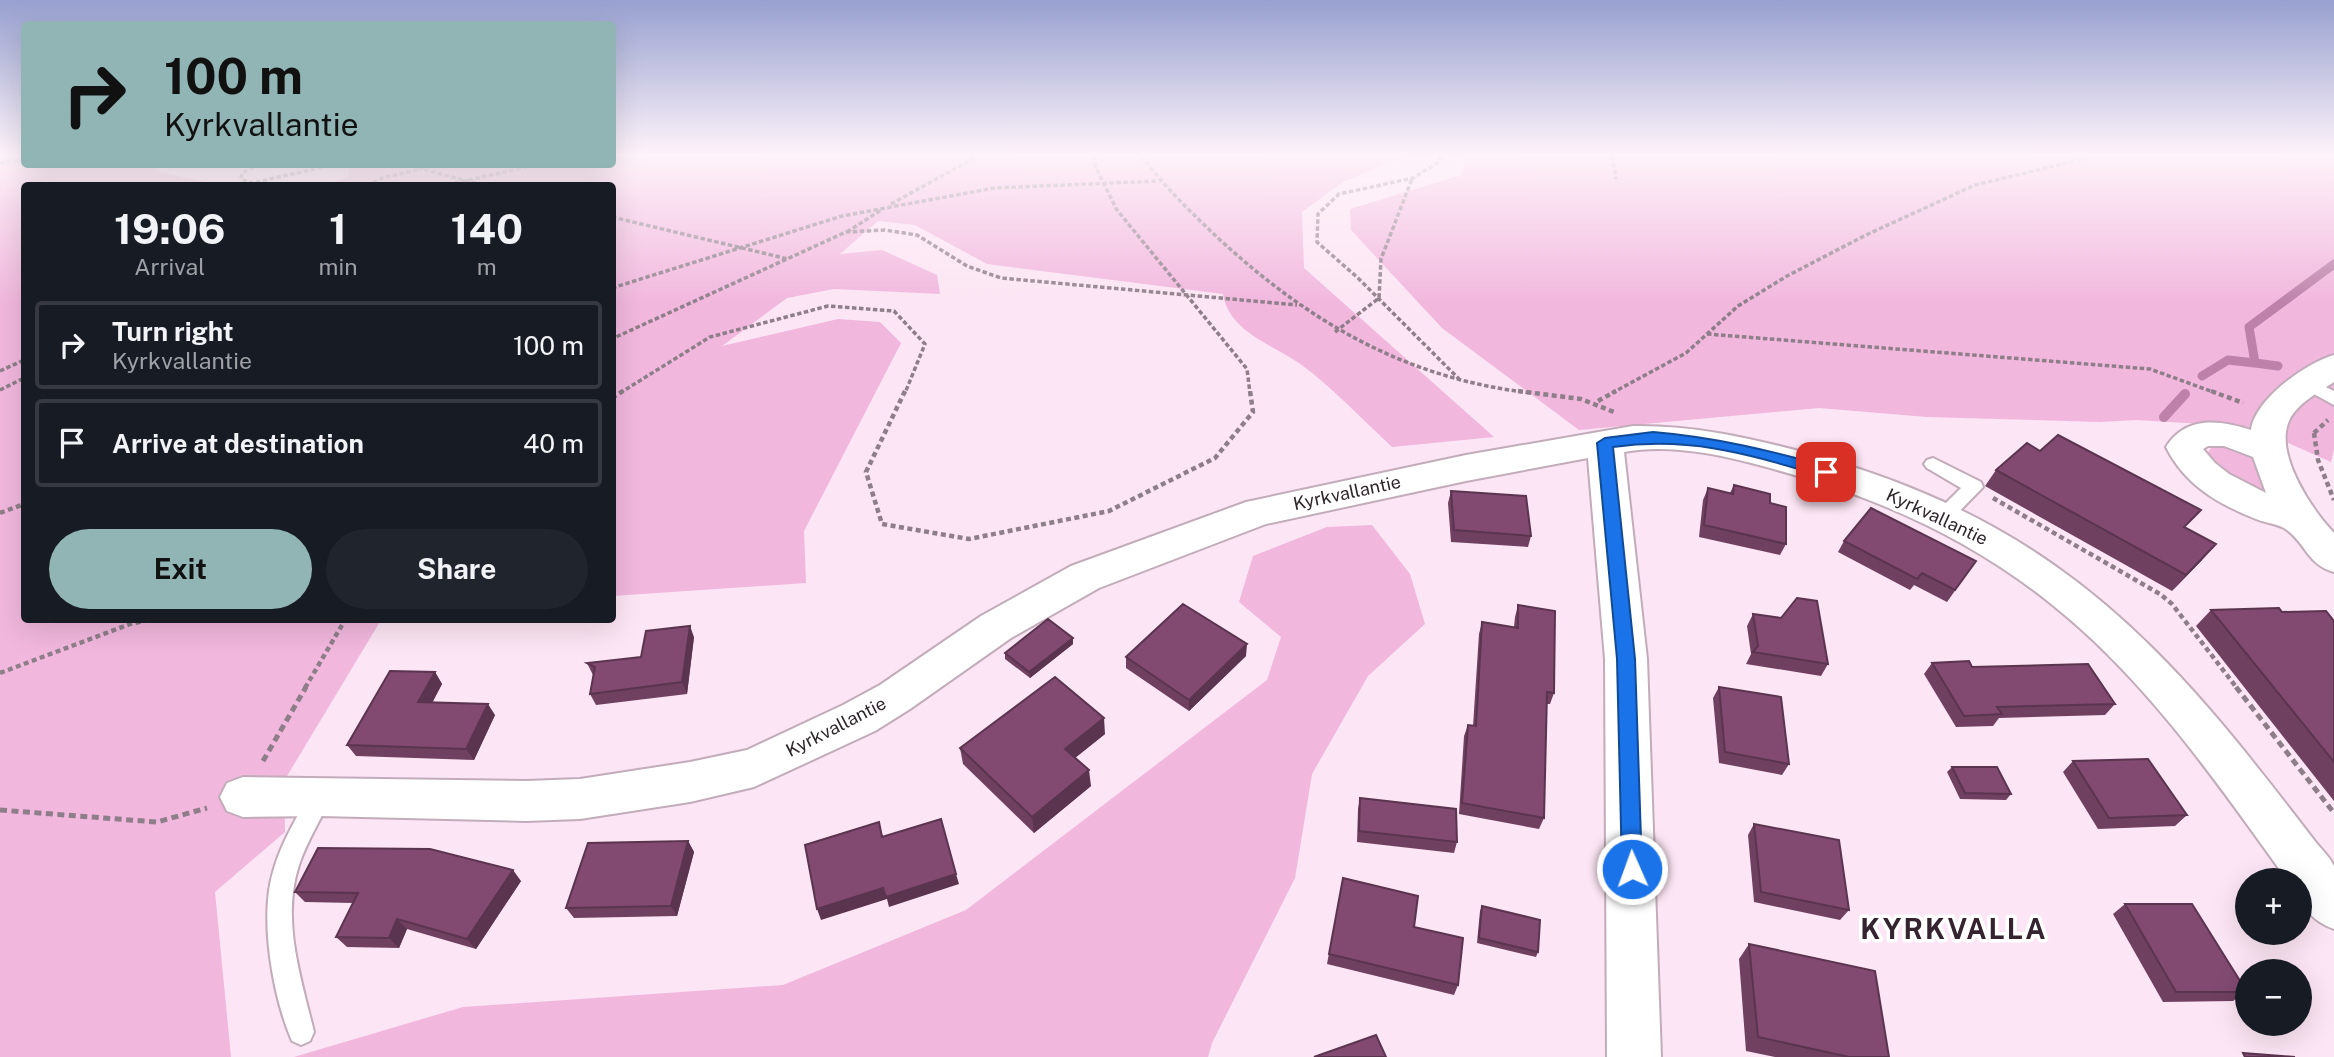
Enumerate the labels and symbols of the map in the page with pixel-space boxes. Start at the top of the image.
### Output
pin [1796,442,1856,502]
street label: Kyrkvallantie [1291,471,1403,514]
street label: Kyrkvallantie [1883,484,1991,549]
street label: Kyrkvallantie [782,692,889,761]
position arrow [1595,832,1669,906]
district label: KYRKVALLA [1860,912,2048,945]

